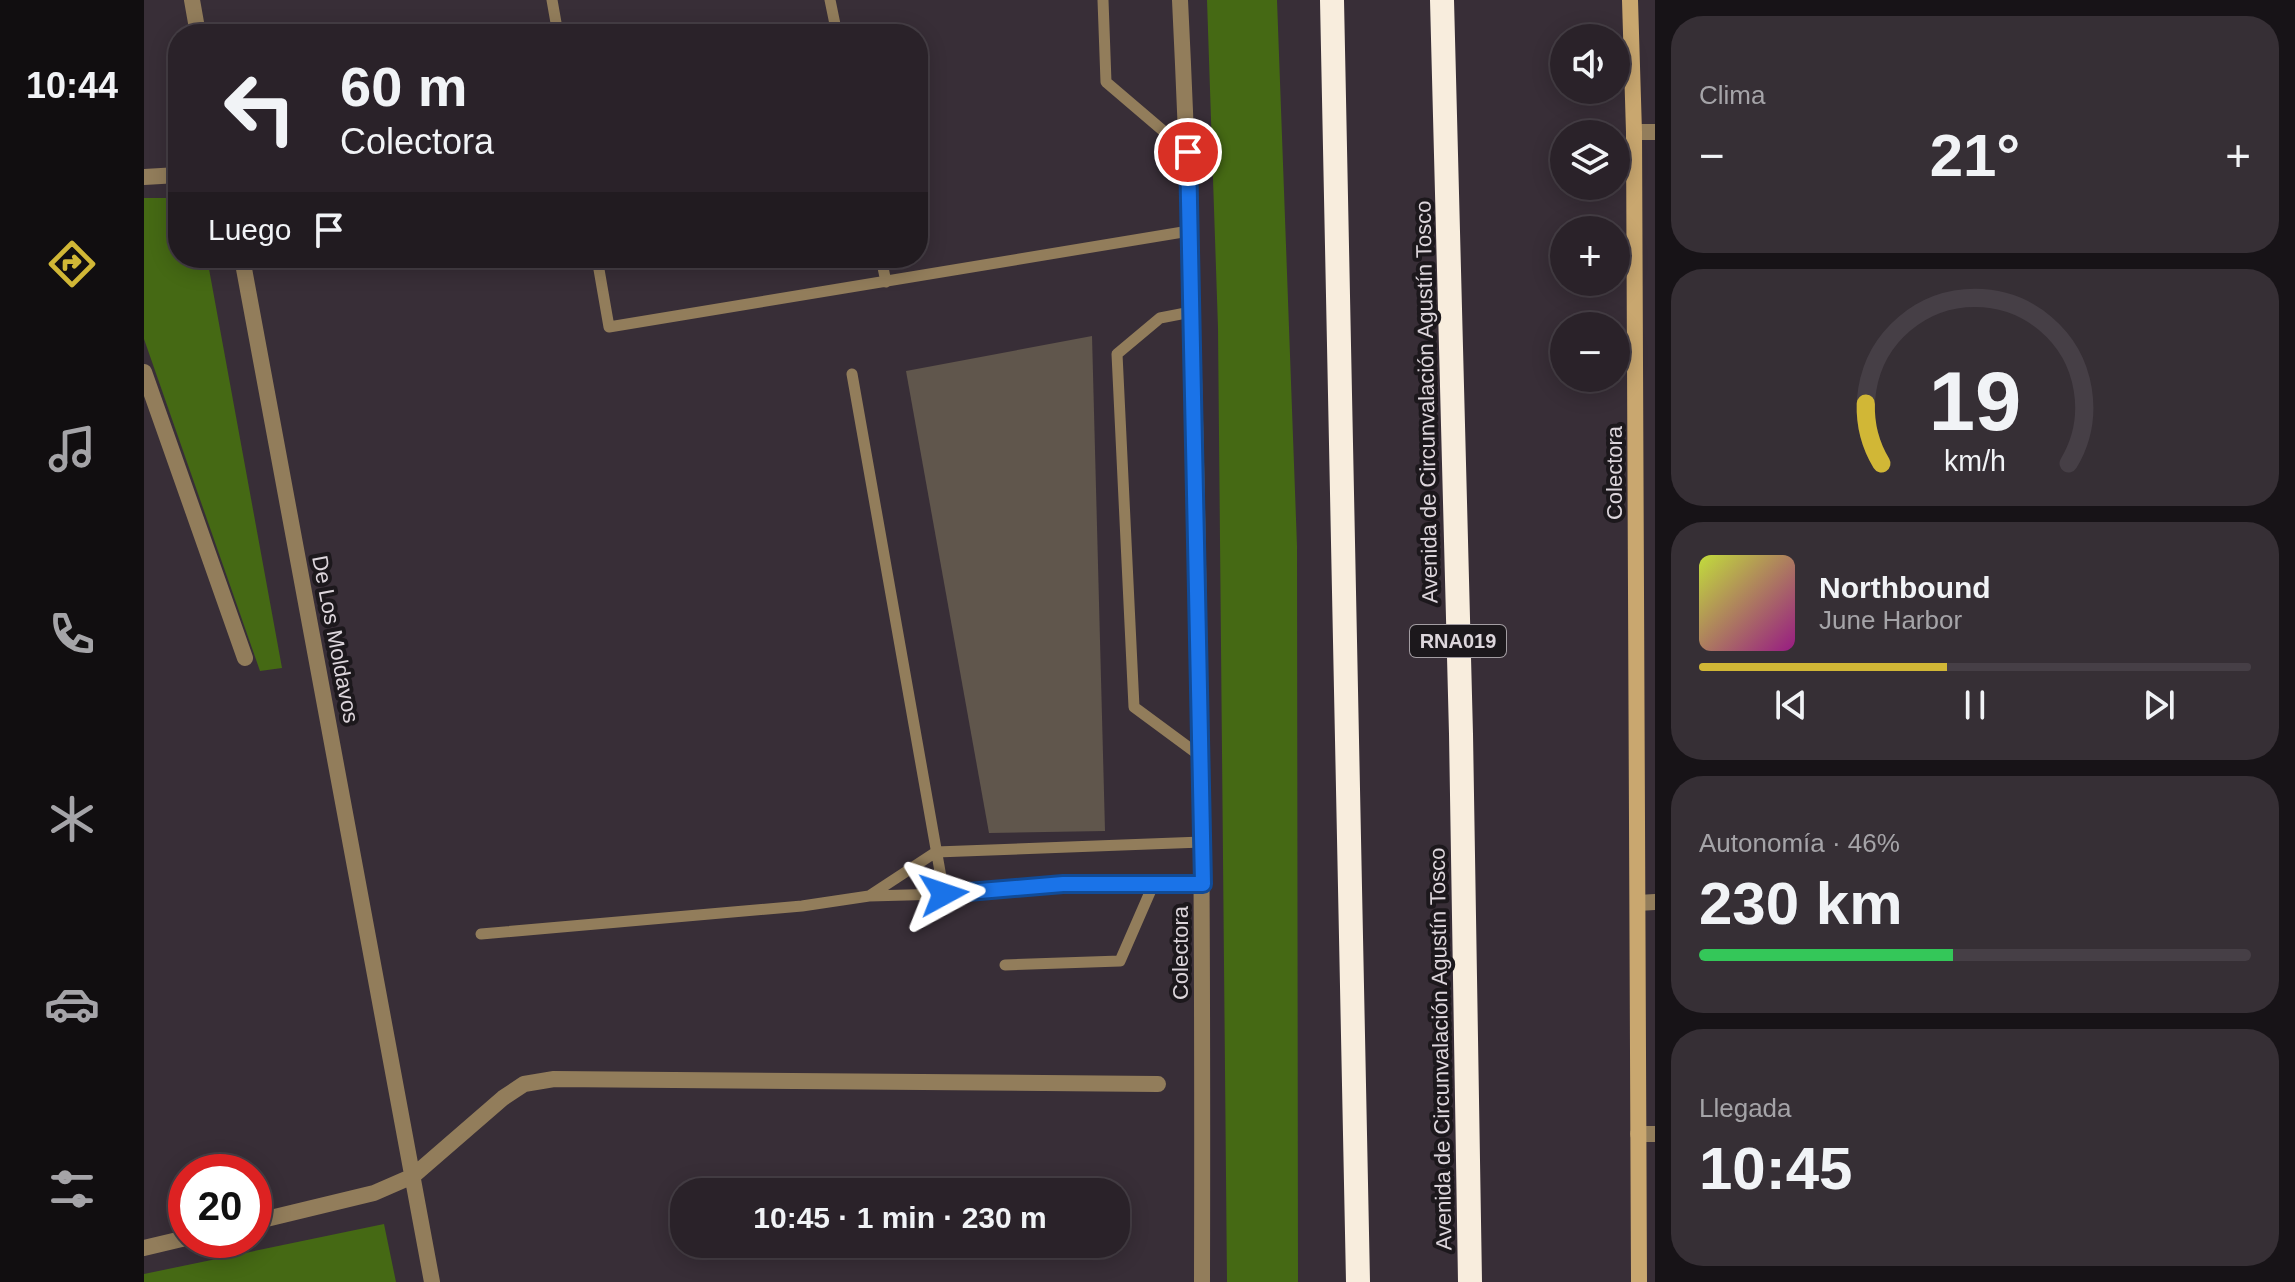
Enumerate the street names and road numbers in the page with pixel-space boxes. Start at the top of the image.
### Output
street label: Avenida de Circunvalación Agustín Tosco [1410,200,1443,604]
street label: Colectora [1602,425,1627,520]
street label: De Los Moldavos [307,553,364,725]
road number: RNA019 [1410,625,1506,657]
street label: Avenida de Circunvalación Agustín Tosco [1424,847,1457,1251]
street label: Colectora [1168,905,1193,1000]

